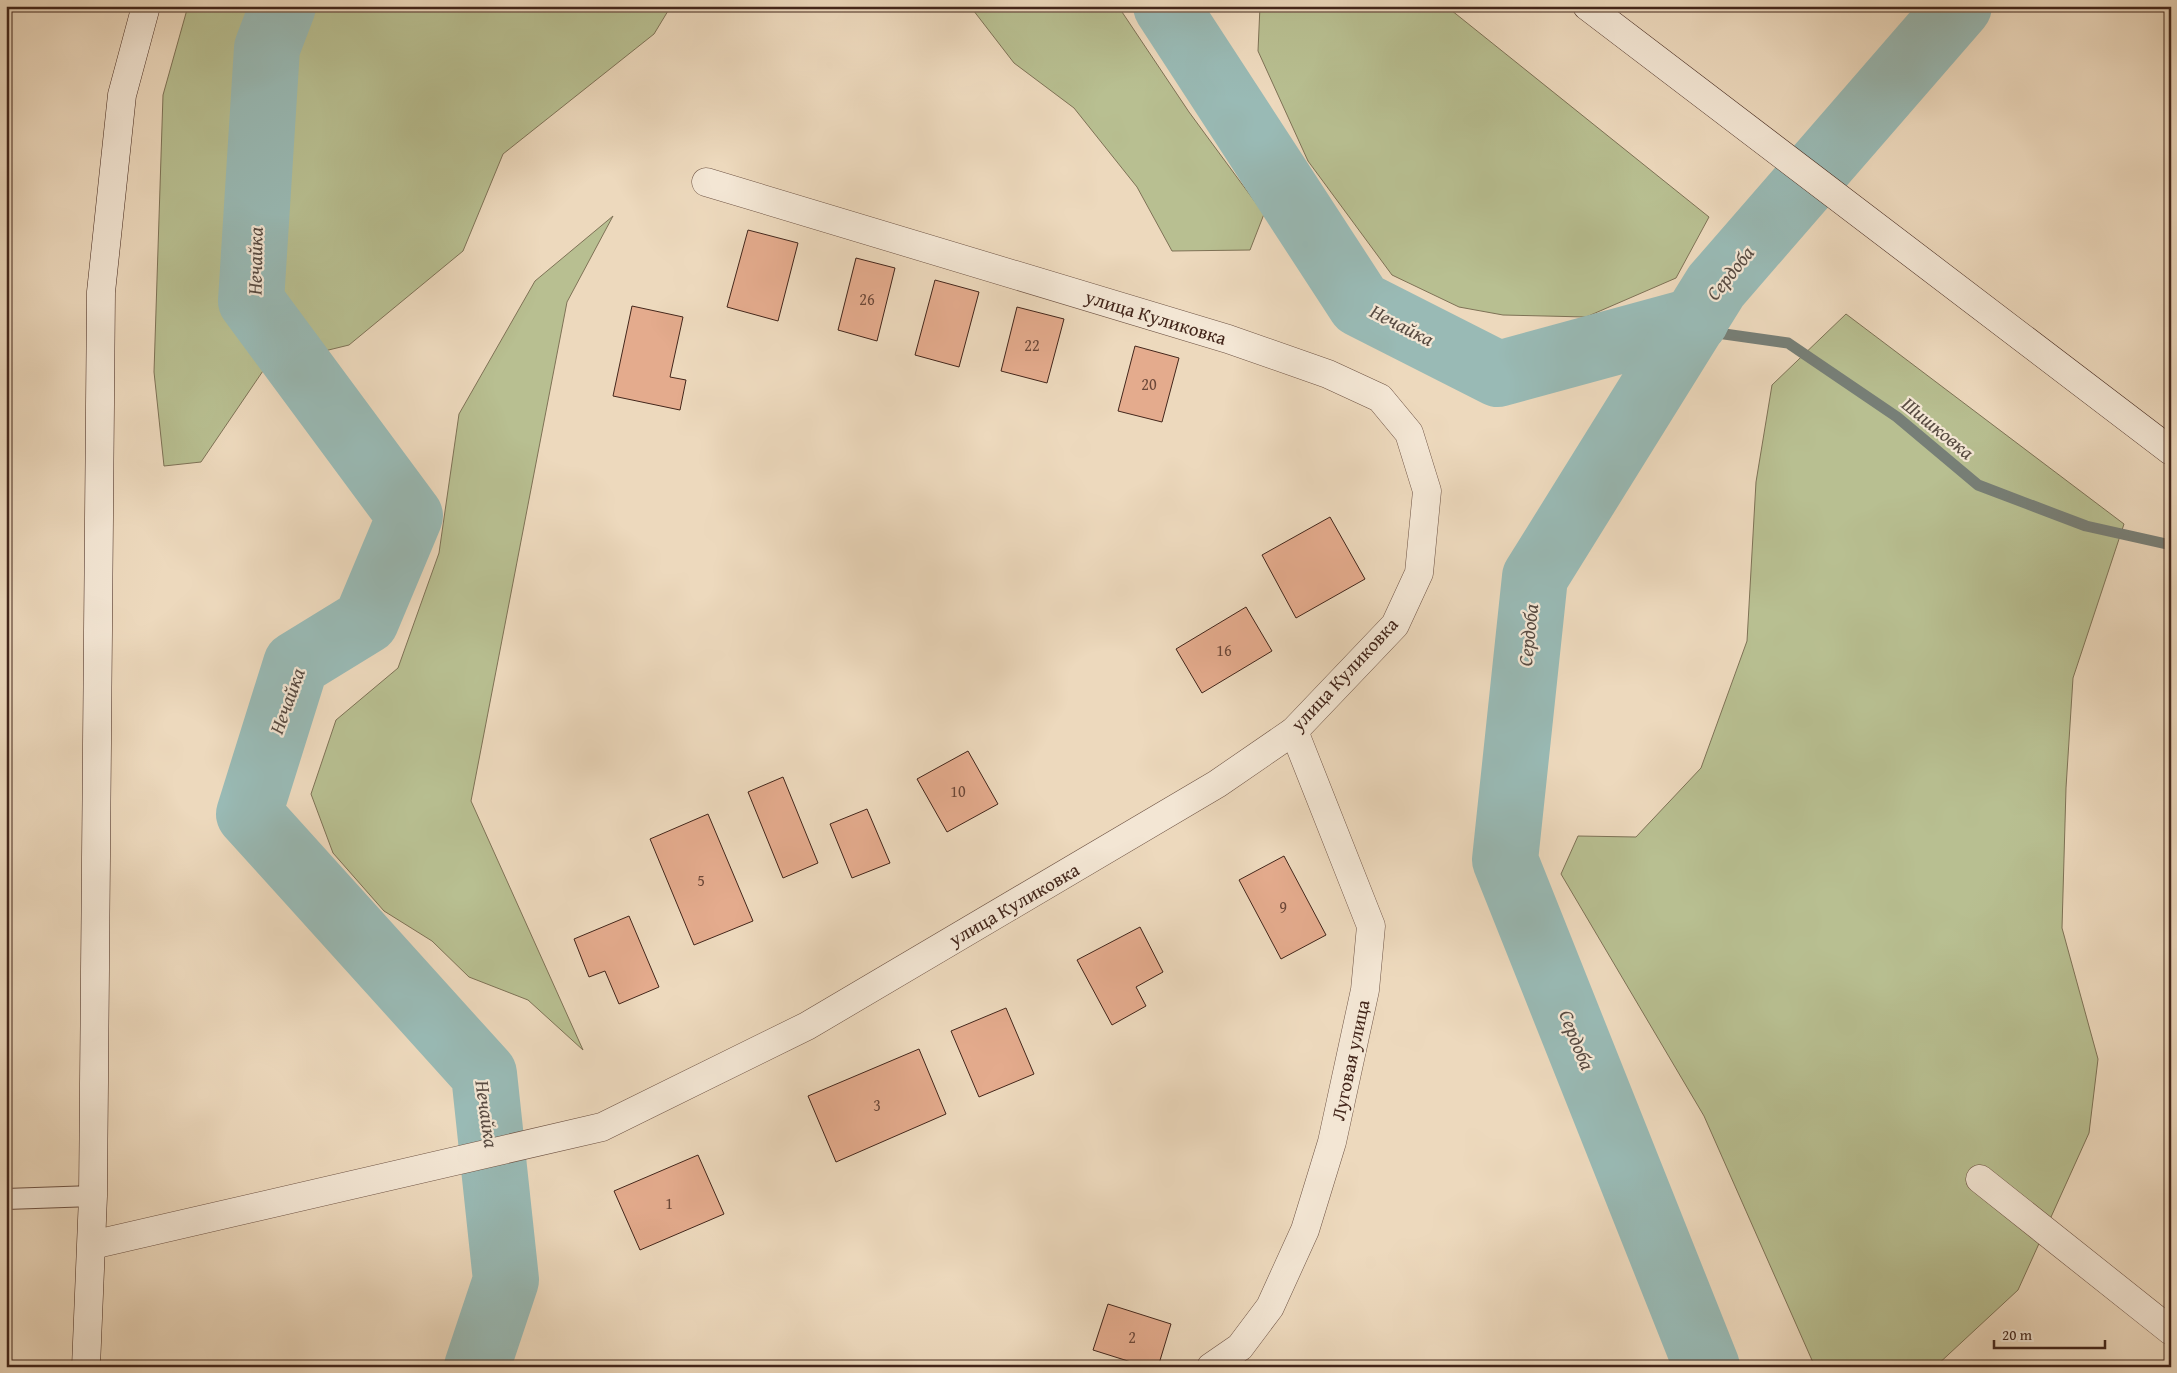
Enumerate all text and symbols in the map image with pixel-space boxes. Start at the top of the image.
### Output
water label: Нечайка [239,226,270,295]
water label: Сердоба [1699,239,1761,306]
street label: улица Куликовка [1081,282,1230,352]
house number: 26 [859,287,875,311]
water label: Нечайка [1365,296,1440,353]
house number: 22 [1024,333,1040,357]
house number: 20 [1141,372,1157,396]
water label: Шишковка [1896,389,1981,466]
water label: Сердоба [1510,602,1545,668]
street label: улица Куликовка [1283,611,1404,738]
house number: 16 [1216,638,1232,662]
water label: Нечайка [261,663,312,738]
house number: 10 [950,779,966,803]
street label: улица Куликовка [943,855,1084,953]
house number: 5 [697,868,705,892]
house number: 9 [1279,895,1287,919]
street label: Луговая улица [1324,997,1376,1123]
water label: Сердоба [1552,1005,1603,1075]
water label: Нечайка [468,1078,507,1150]
house number: 3 [873,1093,881,1117]
house number: 1 [665,1191,673,1215]
scale bar [1994,1318,2106,1350]
text: 20 m [2002,1324,2033,1345]
house number: 2 [1128,1325,1136,1349]

